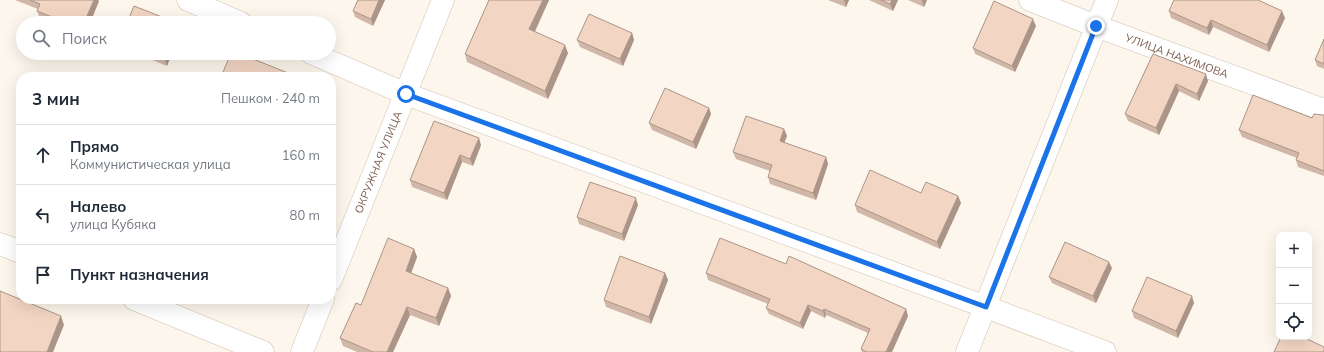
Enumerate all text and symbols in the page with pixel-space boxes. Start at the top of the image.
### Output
search box [16,16,336,60]
route end [1087,17,1105,35]
icon: search [30,27,52,49]
text: Поиск [62,29,107,48]
street label: УЛИЦА НАХИМОВА [1122,30,1230,81]
route start [397,85,415,103]
text: 3 мин [32,88,80,109]
text: Пешком · 240 m [221,90,320,106]
street label: ОКРУЖНАЯ УЛИЦА [351,109,405,215]
text: Прямо [70,137,119,156]
icon: ahead [32,144,54,166]
text: 160 m [282,147,320,163]
text: Коммунистическая улица [70,156,231,172]
text: Налево [70,197,126,216]
icon: left [32,204,54,226]
text: 80 m [290,207,320,223]
text: улица Кубяка [70,216,156,232]
map controls [1276,232,1312,340]
button: + [1276,232,1312,268]
icon: arrive [32,264,54,286]
text: Пункт назначения [70,265,209,284]
button: − [1276,268,1312,304]
button: locate [1276,304,1312,340]

